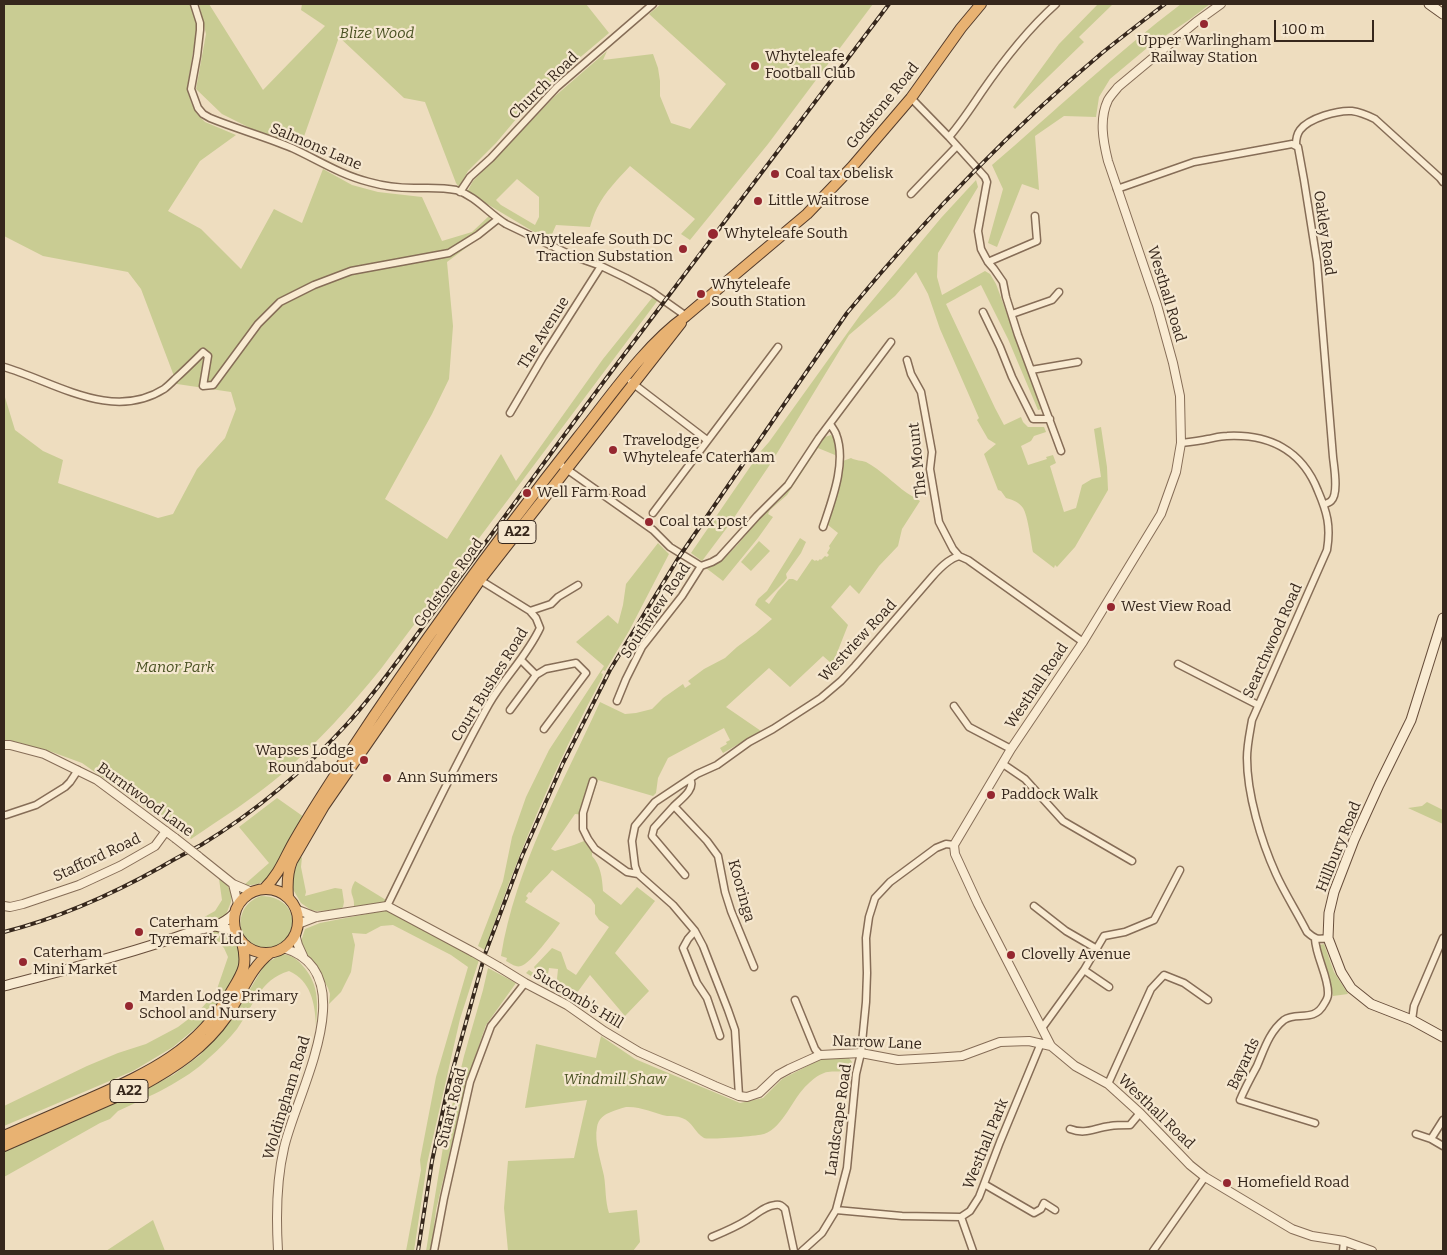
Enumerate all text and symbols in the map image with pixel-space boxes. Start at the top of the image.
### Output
scale bar [1277,10,1377,42]
marker: Upper Warlingham Railway Station [1198,18,1210,30]
text: 100 m [1282,20,1325,38]
park label: Blize Wood [340,25,414,43]
place label: Upper Warlingham Railway Station [1137,32,1271,67]
place label: Whyteleafe Football Club [765,48,855,83]
street label: Church Road [506,49,582,123]
street label: Godstone Road [843,59,923,153]
marker: Whyteleafe Football Club [749,60,761,72]
street label: Salmons Lane [267,120,365,174]
place label: Coal tax obelisk [785,165,893,183]
marker: Coal tax obelisk [769,168,781,180]
street label: Oakley Road [1309,189,1339,277]
place label: Little Waitrose [768,192,869,210]
marker: Little Waitrose [752,195,764,207]
place label: Whyteleafe South [724,225,848,243]
marker: Whyteleafe South [706,227,720,241]
place label: Whyteleafe South DC Traction Substation [526,231,673,266]
marker: Whyteleafe South DC Traction Substation [677,243,689,255]
street label: Westhall Road [1143,244,1189,344]
place label: Whyteleafe South Station [711,276,806,311]
marker: Whyteleafe South Station [695,288,707,300]
street label: The Avenue [515,294,573,372]
street label: The Mount [905,422,931,498]
place label: Travelodge Whyteleafe Caterham [623,432,775,467]
marker: Travelodge Whyteleafe Caterham [607,444,619,456]
place label: Well Farm Road [537,484,646,502]
marker: Well Farm Road [521,487,533,499]
place label: Coal tax post [659,513,747,531]
marker: Coal tax post [643,516,655,528]
road number: A22 [498,520,536,544]
street label: Godstone Road [411,535,487,631]
street label: Southview Road [617,560,695,662]
street label: Searchwood Road [1240,581,1306,701]
street label: Westview Road [815,596,901,686]
place label: West View Road [1121,598,1231,616]
marker: West View Road [1105,601,1117,613]
street label: Court Bushes Road [448,625,532,745]
street label: Westhall Road [1002,640,1072,732]
park label: Manor Park [135,659,215,677]
place label: Wapses Lodge Roundabout [255,742,354,777]
marker: Wapses Lodge Roundabout [358,754,370,766]
street label: Burntwood Lane [93,759,197,841]
place label: Ann Summers [397,769,498,787]
marker: Ann Summers [381,772,393,784]
place label: Paddock Walk [1001,786,1098,804]
marker: Paddock Walk [985,789,997,801]
street label: Hillbury Road [1313,799,1365,895]
street label: Stafford Road [50,830,144,886]
street label: Kooringa [724,858,758,924]
place label: Caterham Tyremark Ltd. [149,914,246,949]
marker: Caterham Tyremark Ltd. [133,926,145,938]
place label: Caterham Mini Market [33,944,117,979]
place label: Clovelly Avenue [1021,946,1131,964]
marker: Clovelly Avenue [1005,949,1017,961]
marker: Caterham Mini Market [17,956,29,968]
street label: Succomb's Hill [530,965,626,1033]
place label: Marden Lodge Primary School and Nursery [139,988,298,1023]
marker: Marden Lodge Primary School and Nursery [123,1000,135,1012]
street label: Narrow Lane [832,1032,922,1054]
street label: Woldingham Road [260,1034,314,1162]
street label: Bayards [1224,1035,1264,1093]
street label: Landscape Road [822,1063,856,1177]
street label: Stuart Road [433,1066,471,1150]
park label: Windmill Shaw [564,1071,666,1089]
street label: Westhall Road [1114,1071,1198,1153]
road number: A22 [110,1080,148,1102]
street label: Westhall Park [960,1096,1012,1192]
place label: Homefield Road [1237,1174,1349,1192]
marker: Homefield Road [1221,1177,1233,1189]

